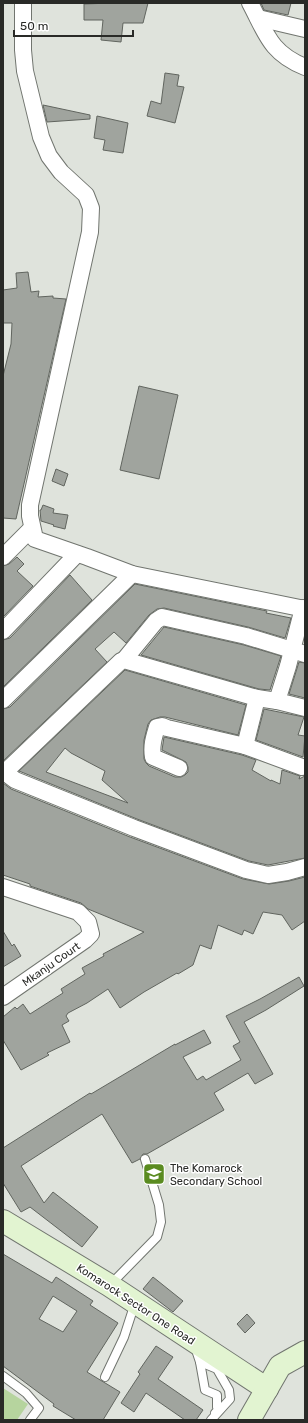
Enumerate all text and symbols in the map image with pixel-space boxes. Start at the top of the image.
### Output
scale bar [14,12,133,38]
text: 50 m [20,19,48,33]
street label: Mkanju Court [20,939,83,989]
school or university icon: The Komarock Secondary School [141,1161,167,1187]
place label: The Komarock Secondary School [170,1162,262,1188]
street label: Komarock Sector One Road [74,1261,197,1348]

